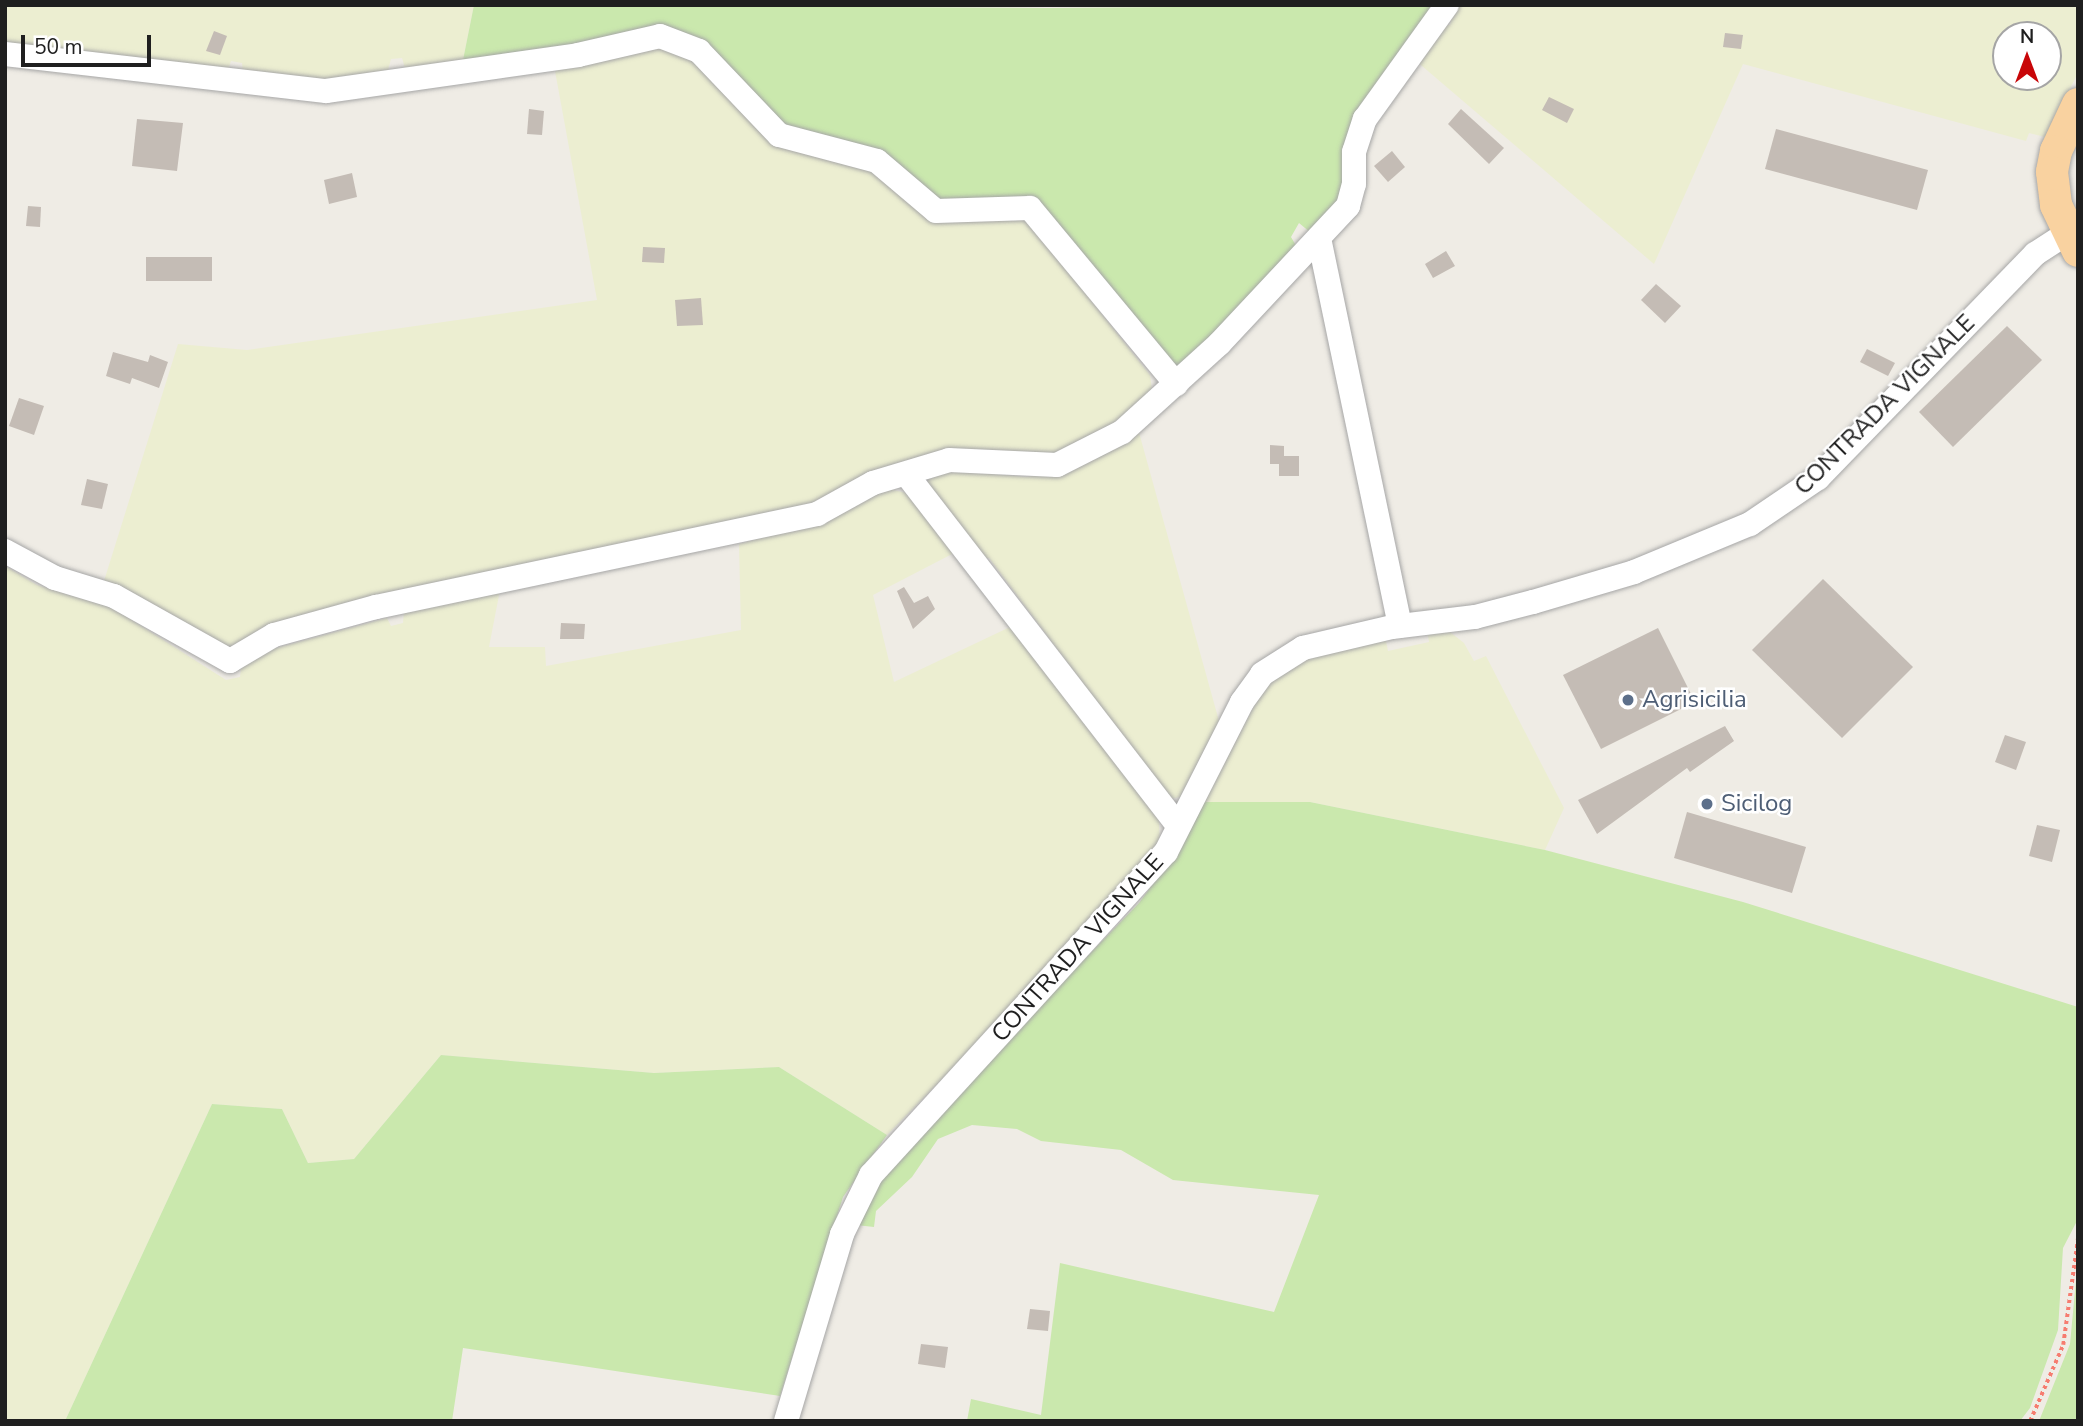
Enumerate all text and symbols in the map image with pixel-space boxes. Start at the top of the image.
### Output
scale bar [24,21,154,65]
north arrow [1992,21,2062,91]
text: N [2020,24,2034,50]
text: 50 m [34,33,83,61]
street label: CONTRADA VIGNALE [1789,309,1981,501]
place label: Agrisicilia [1642,686,1747,714]
marker: Agrisicilia [1620,692,1636,708]
place label: Sicilog [1721,790,1792,818]
marker: Sicilog [1699,796,1715,812]
street label: CONTRADA VIGNALE [986,848,1170,1048]

